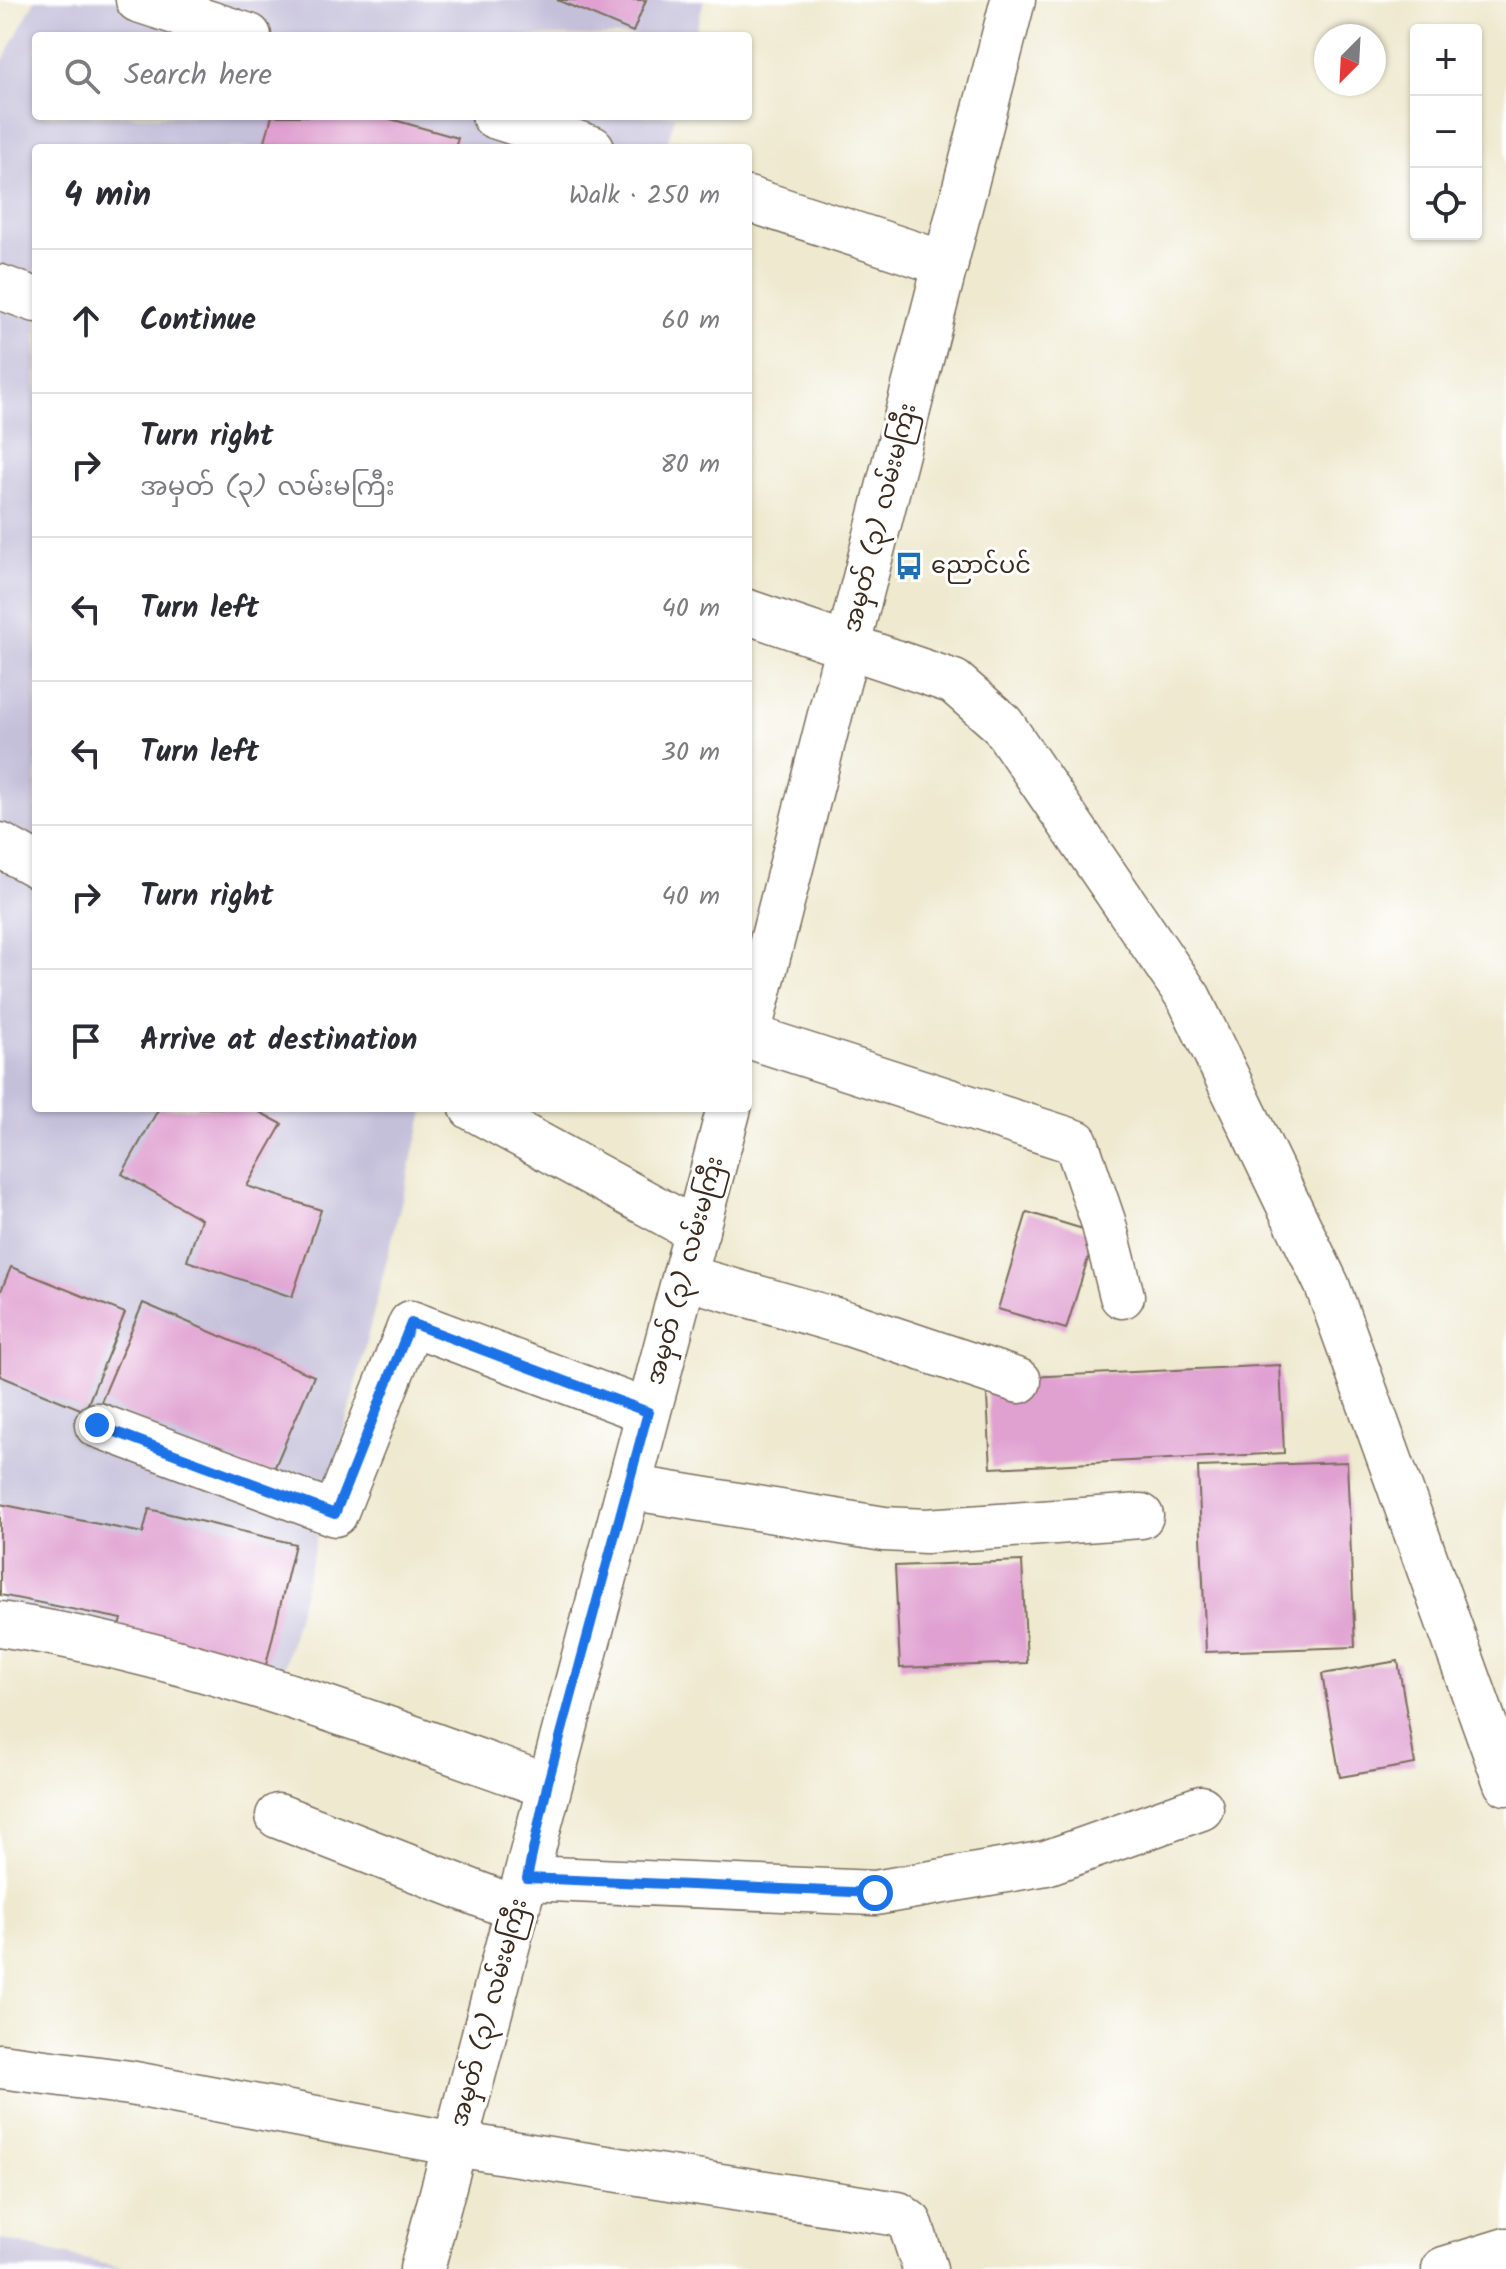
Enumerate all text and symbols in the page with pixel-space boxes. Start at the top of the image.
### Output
north arrow [1314,24,1386,96]
map controls [1410,24,1482,240]
button: + [1410,24,1482,96]
search box [32,32,752,120]
text: Search here [124,52,272,100]
icon: search [60,54,104,98]
button: − [1410,96,1482,168]
button: locate [1410,168,1482,240]
text: 4 min [64,169,151,223]
text: Walk · 250 m [569,175,720,217]
text: Continue [140,297,256,345]
icon: ahead [64,299,108,343]
text: 60 m [661,300,720,342]
street label: အမှတ် (၃) လမ်းမကြီး [834,399,928,637]
text: Turn right [140,413,273,461]
icon: right [64,443,108,487]
text: 80 m [660,444,720,486]
text: အမှတ် (၃) လမ်းမကြီး [140,467,395,509]
place label: ညောင်ပင် [931,547,1031,586]
bus stop icon: ညောင်ပင် [894,551,924,581]
text: Turn left [140,585,259,633]
icon: left [64,587,108,631]
text: 40 m [662,588,720,630]
text: Turn left [140,729,259,777]
icon: left [64,731,108,775]
text: 30 m [661,732,720,774]
text: Turn right [140,873,273,921]
icon: right [64,875,108,919]
text: 40 m [662,876,720,918]
text: Arrive at destination [140,1017,417,1065]
icon: arrive [64,1019,108,1063]
street label: အမှတ် (၃) လမ်းမကြီး [637,1152,735,1390]
route end [79,1407,115,1443]
route start [857,1875,893,1911]
street label: အမှတ် (၃) လမ်းမကြီး [441,1894,539,2132]

